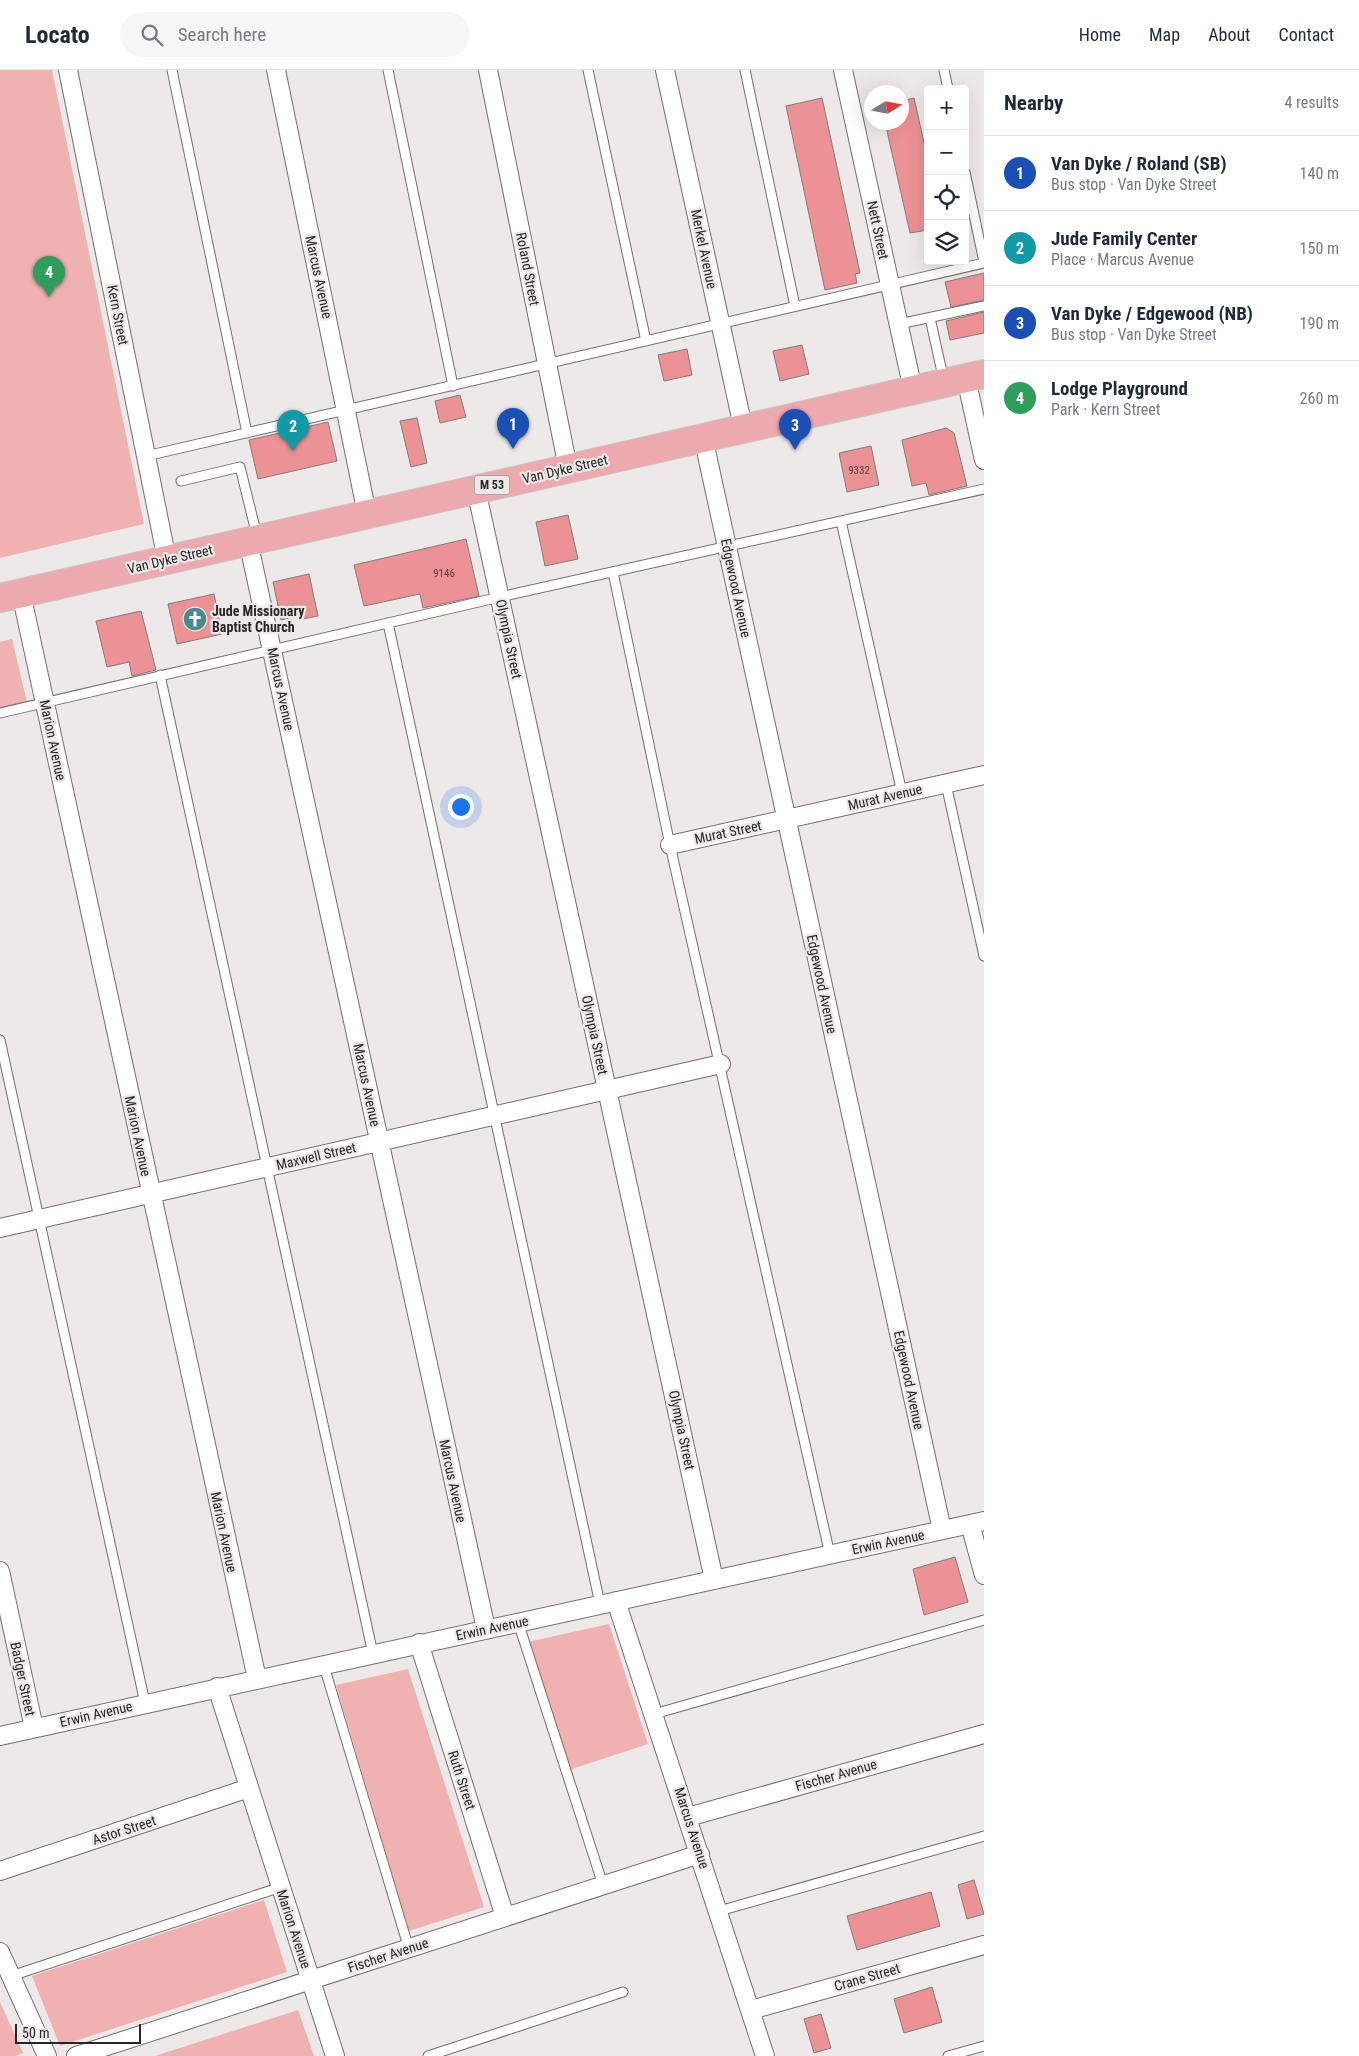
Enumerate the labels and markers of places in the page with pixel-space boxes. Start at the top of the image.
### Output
pin: 4 [33,256,65,297]
pin: 1 [497,408,529,449]
pin: 3 [779,409,811,450]
pin: 2 [277,410,309,451]
place label: Jude Missionary Baptist Church [212,603,305,635]
church icon: Jude Missionary Baptist Church [182,606,208,632]

